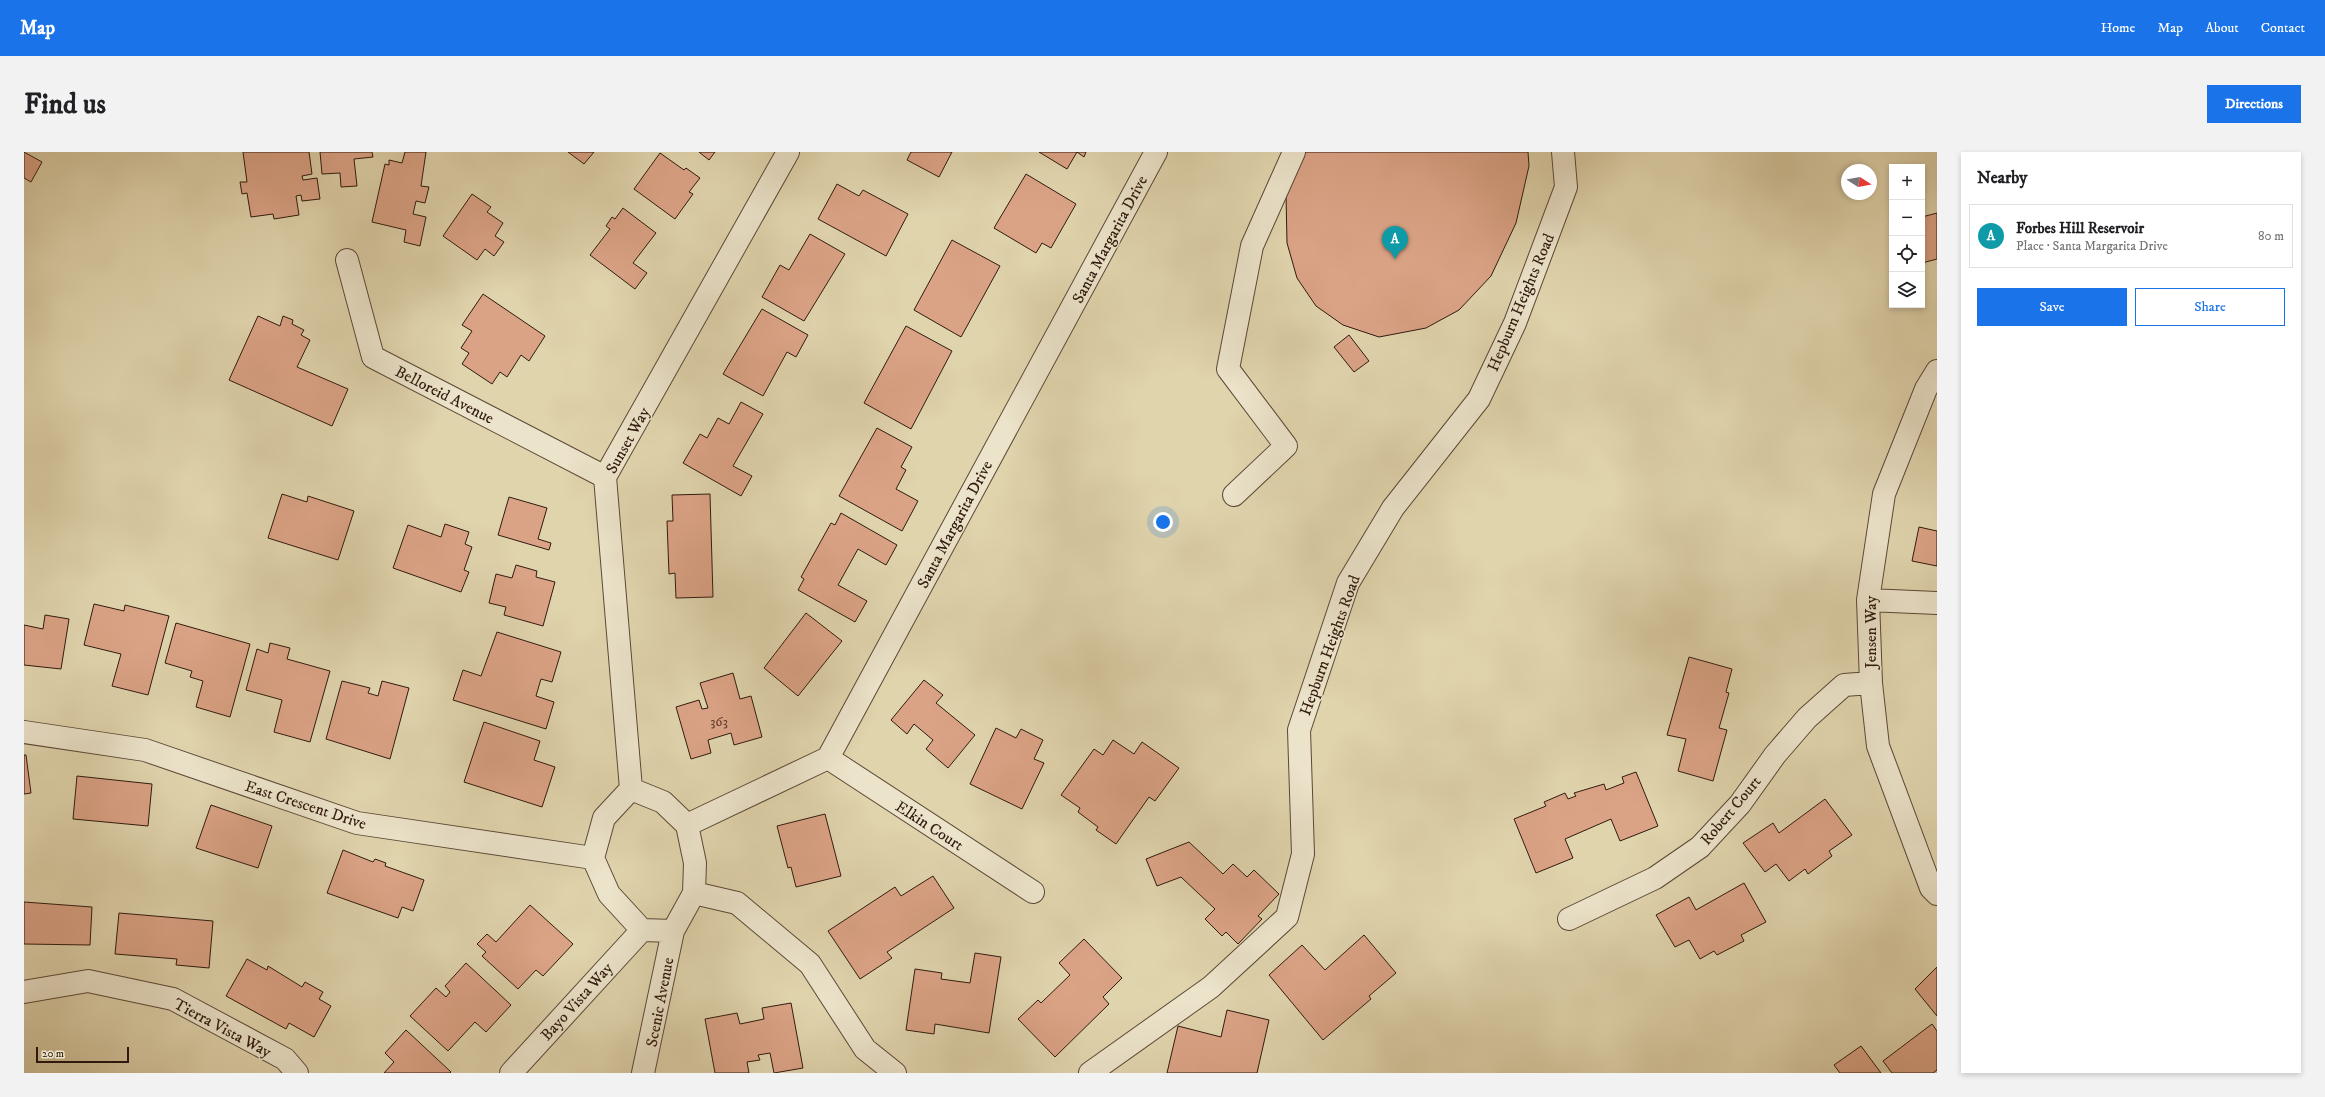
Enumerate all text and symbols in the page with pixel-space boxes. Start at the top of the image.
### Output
text: Map [20,17,55,40]
text: Home [2101,19,2135,37]
text: Map [2157,19,2183,37]
text: About [2205,19,2239,37]
text: Contact [2261,19,2305,37]
button: Directions [2207,85,2301,123]
text: Find us [24,87,106,122]
north arrow [1841,164,1877,200]
map controls [1889,164,1925,308]
button: + [1889,164,1925,200]
text: Nearby [1977,167,2027,189]
street label: Santa Margarita Drive [1068,172,1152,307]
button: − [1889,200,1925,236]
text: Forbes Hill Reservoir [2016,219,2144,238]
pin: A [1382,226,1408,259]
text: A [1987,228,1995,244]
text: 80 m [2258,228,2284,244]
street label: Hepburn Heights Road [1483,230,1559,374]
button: locate [1889,236,1925,272]
text: Place · Santa Margarita Drive [2016,238,2168,254]
button: layers [1889,272,1925,308]
button: Save [1977,288,2127,326]
button: Share [2135,288,2285,326]
street label: Belloreid Avenue [392,361,498,429]
street label: Sunset Way [601,403,655,477]
street label: Santa Margarita Drive [913,457,997,592]
your location [1153,512,1173,532]
street label: Hepburn Heights Road [1295,572,1365,718]
street label: Jensen Way [1861,595,1881,670]
house number: 363 [710,713,728,731]
street label: Robert Court [1696,772,1765,849]
street label: East Crescent Drive [242,776,369,834]
street label: Elkin Court [892,796,967,855]
street label: Scenic Avenue [641,955,679,1049]
street label: Bayo Vista Way [536,958,617,1045]
street label: Tierra Vista Way [170,994,275,1062]
scale bar [36,1045,129,1064]
text: 20 m [42,1047,64,1061]

